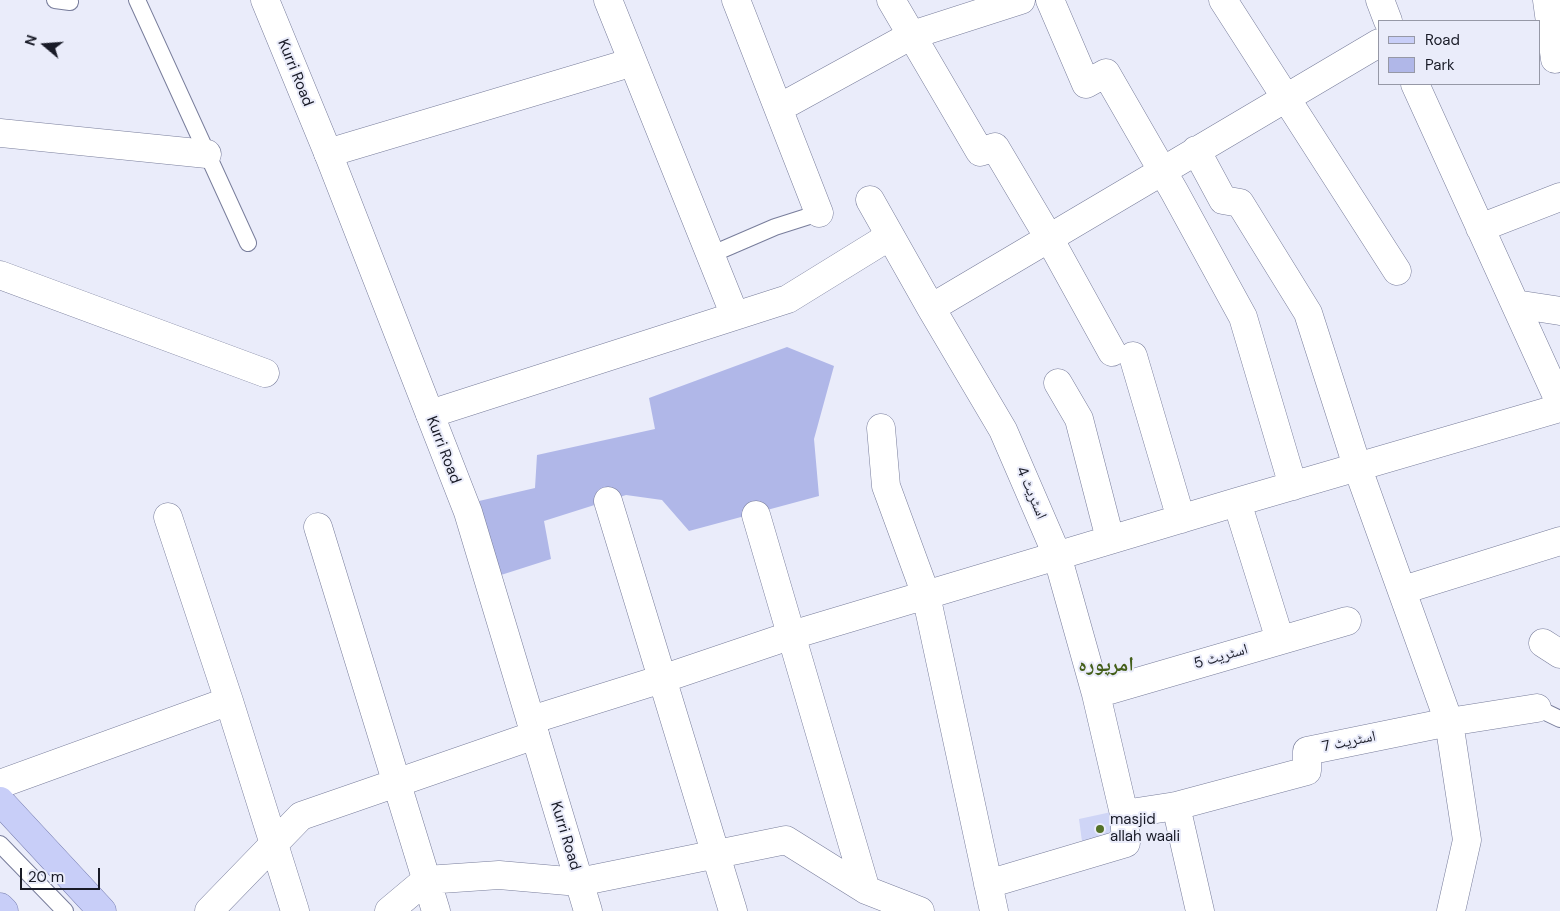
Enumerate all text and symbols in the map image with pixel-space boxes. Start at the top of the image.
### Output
north arrow [20,20,70,70]
legend [1378,20,1540,85]
text: Road [1425,30,1460,50]
text: N [21,33,41,48]
street label: Kurri Road [273,37,317,109]
text: Park [1425,55,1455,75]
street label: Kurri Road [422,414,464,486]
street label: اسٹریٹ 4 [1012,464,1050,522]
street label: اسٹریٹ 5 [1192,641,1250,673]
district label: امرپورہ [1078,654,1134,678]
street label: اسٹریٹ 7 [1321,728,1377,756]
street label: Kurri Road [546,800,584,872]
place label: masjid allah waali [1110,811,1180,846]
marker: masjid allah waali [1094,823,1106,835]
scale bar [22,858,102,890]
text: 20 m [28,867,64,887]

